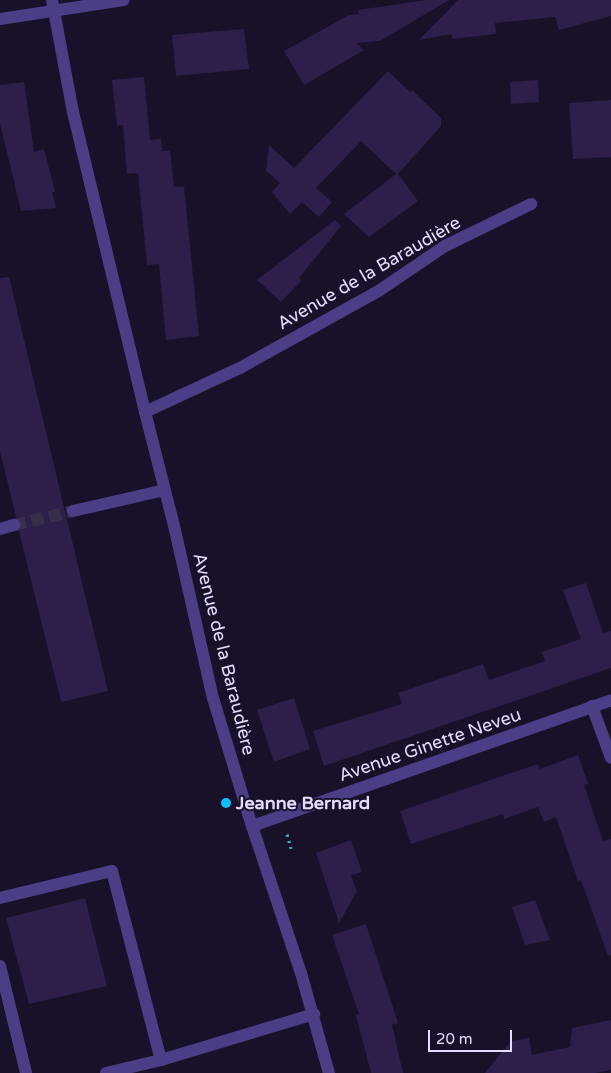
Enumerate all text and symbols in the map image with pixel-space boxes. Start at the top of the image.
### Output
street label: Avenue de la Baraudière [274,212,464,334]
street label: Avenue de la Baraudière [188,551,260,757]
street label: Avenue Ginette Neveu [336,704,524,786]
place label: Jeanne Bernard [236,792,370,814]
marker: Jeanne Bernard [220,797,232,809]
scale bar [431,1020,515,1052]
text: 20 m [436,1030,473,1048]

